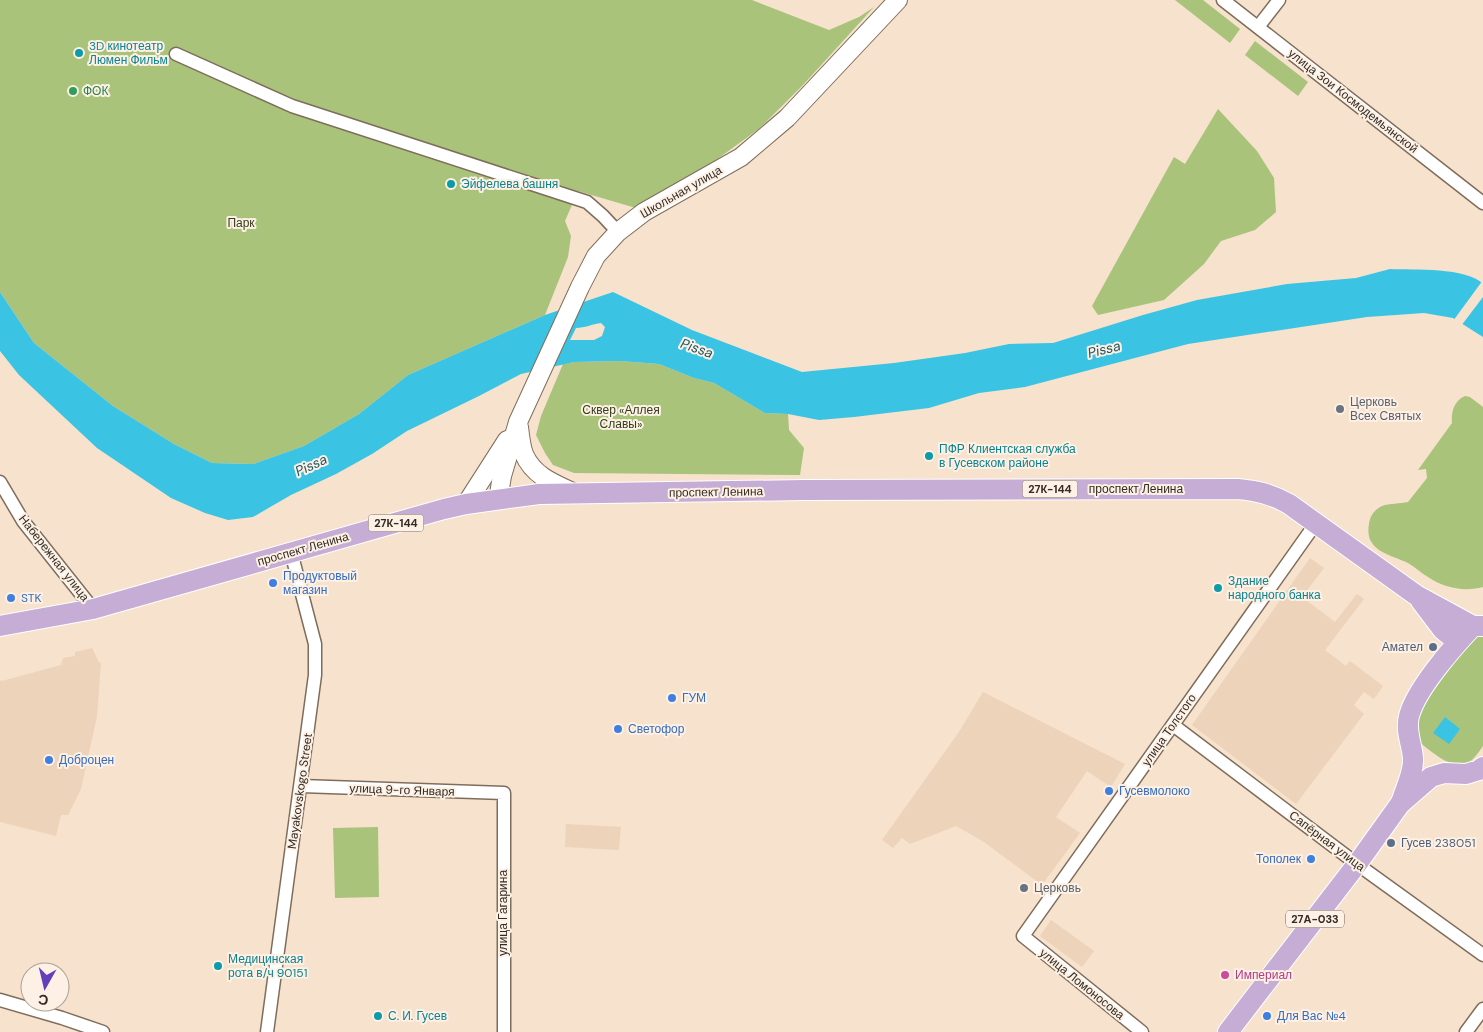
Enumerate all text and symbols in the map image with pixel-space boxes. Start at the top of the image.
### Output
place label: 3D кинотеатр Люмен Фильм [89,38,168,68]
street label: улица Зои Космодемьянской [1285,45,1421,157]
marker: 3D кинотеатр Люмен Фильм [73,47,85,59]
place label: ФОК [83,83,108,99]
marker: ФОК [67,85,79,97]
street label: Школьная улица [637,162,725,222]
place label: Эйфелева башня [461,176,558,192]
marker: Эйфелева башня [445,178,457,190]
park label: Парк [227,215,255,231]
water label: Pissa [678,334,716,362]
water label: Pissa [1086,336,1123,362]
place label: Церковь Всех Святых [1350,394,1421,424]
park label: Сквер «Аллея Славы» [582,402,660,432]
marker: Церковь Всех Святых [1334,403,1346,415]
place label: ПФР Клиентская служба в Гусевском районе [939,441,1076,471]
water label: Pissa [292,450,330,480]
marker: ПФР Клиентская служба в Гусевском районе [923,450,935,462]
road number: 27К-144 [1022,480,1078,498]
street label: проспект Ленина [1089,481,1183,497]
street label: проспект Ленина [669,483,764,501]
street label: Набережная улица [15,511,93,605]
road number: 27К-144 [368,514,424,532]
street label: проспект Ленина [255,528,351,570]
place label: Продуктовый магазин [283,568,357,598]
place label: Здание народного банка [1228,573,1321,603]
marker: Продуктовый магазин [267,577,279,589]
marker: Здание народного банка [1212,582,1224,594]
place label: STK [21,590,42,606]
marker: STK [5,592,17,604]
place label: Амател [1382,639,1423,655]
marker: Амател [1427,641,1439,653]
place label: ГУМ [682,690,706,706]
street label: улица Толстого [1138,690,1200,769]
marker: ГУМ [666,692,678,704]
place label: Светофор [628,721,685,737]
marker: Светофор [612,723,624,735]
street label: Mayakovskogo Street [284,732,316,850]
place label: Доброцен [59,752,114,768]
marker: Доброцен [43,754,55,766]
street label: улица 9-го Января [349,780,455,800]
place label: Гусевмолоко [1119,783,1190,799]
marker: Гусевмолоко [1103,785,1115,797]
street label: Сапёрная улица [1286,807,1369,875]
place label: Гусев 238051 [1401,835,1475,851]
marker: Гусев 238051 [1385,837,1397,849]
place label: Тополек [1256,851,1302,867]
marker: Тополек [1305,853,1317,865]
street label: улица Гагарина [495,870,511,956]
place label: Церковь [1034,880,1081,896]
marker: Церковь [1018,882,1030,894]
road number: 27А-033 [1286,911,1344,928]
street label: улица Ломоносова [1036,945,1128,1023]
place label: Медицинская рота в/ч 90151 [228,951,307,981]
marker: Медицинская рота в/ч 90151 [212,960,224,972]
north arrow [20,962,70,1012]
place label: Империал [1235,967,1292,983]
marker: Империал [1219,969,1231,981]
text: С [37,990,49,1009]
place label: С. И. Гусев [388,1008,447,1024]
place label: Для Вас №4 [1277,1008,1346,1024]
marker: С. И. Гусев [372,1010,384,1022]
marker: Для Вас №4 [1261,1010,1273,1022]

